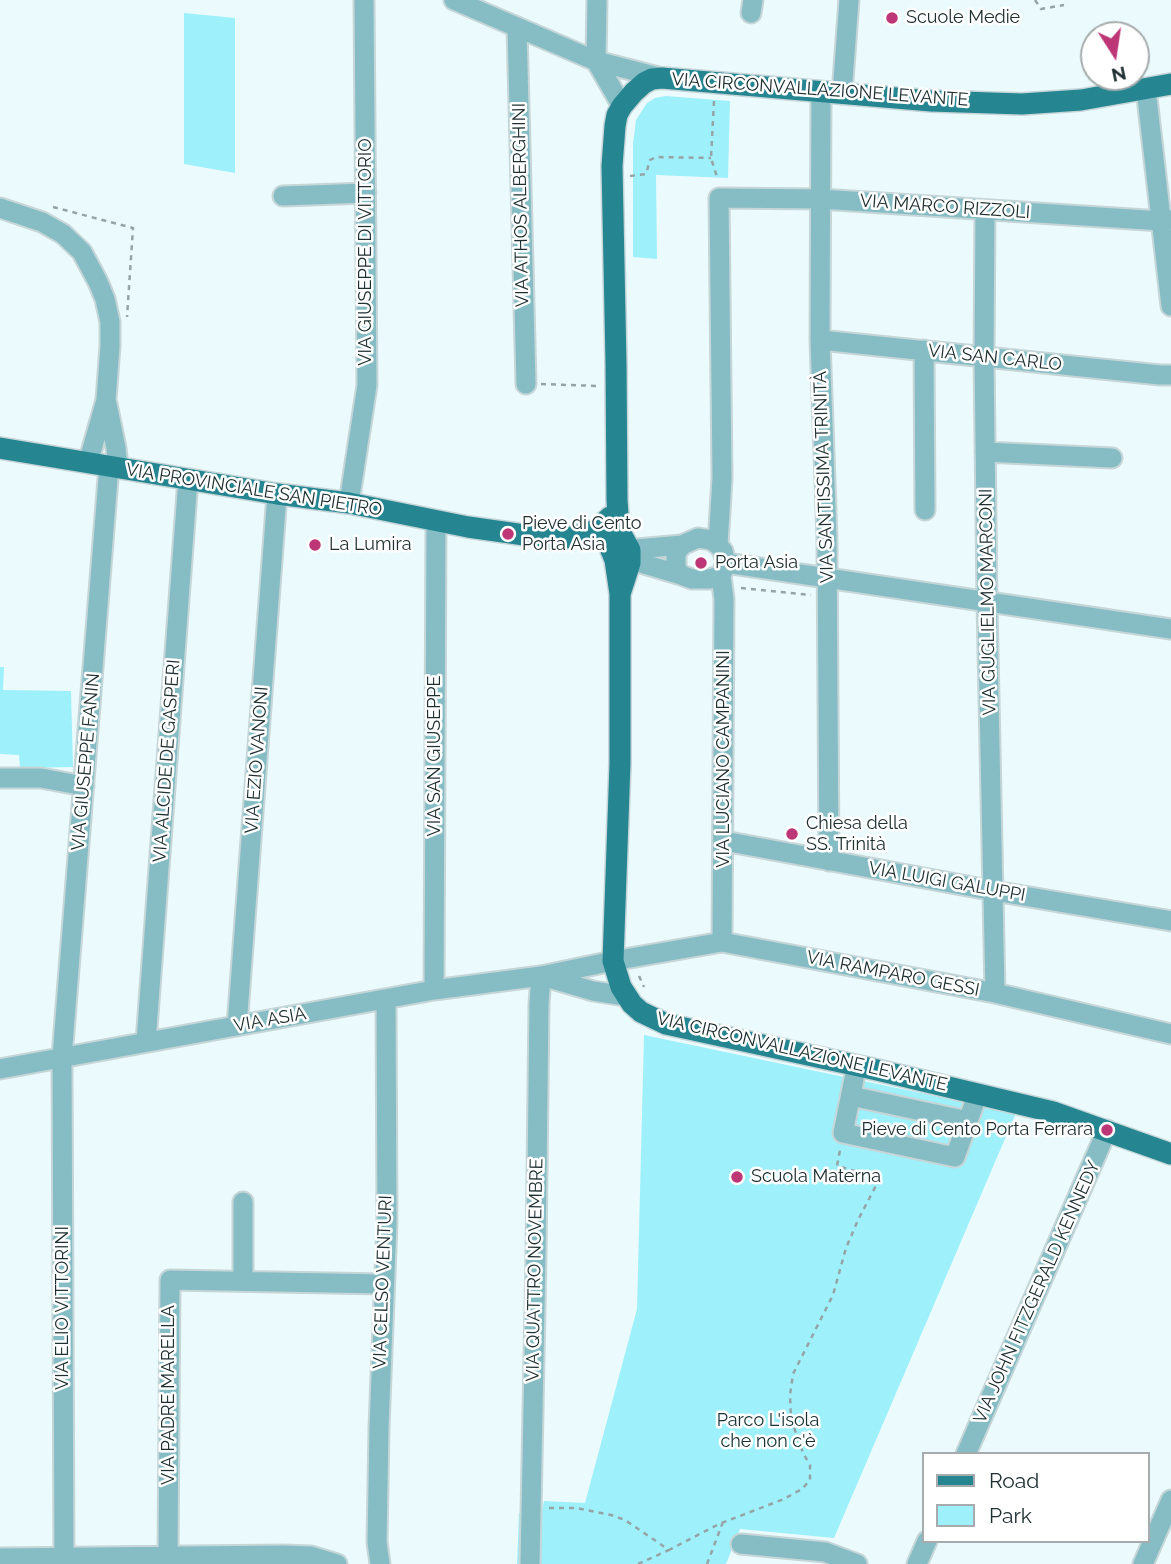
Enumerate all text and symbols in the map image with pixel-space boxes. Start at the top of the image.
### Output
place label: Scuole Medie [906,7,1020,29]
marker: Scuole Medie [884,10,900,26]
north arrow [1080,21,1150,91]
text: N [1110,62,1128,87]
street label: VIA CIRCONVALLAZIONE LEVANTE [671,69,969,111]
street label: VIA ATHOS ALBERGHINI [508,103,534,307]
street label: VIA GIUSEPPE DI VITTORIO [355,138,377,366]
street label: VIA MARCO RIZZOLI [859,190,1031,224]
street label: VIA SAN CARLO [927,340,1063,376]
street label: VIA SANTISSIMA TRINITÀ [810,371,838,583]
street label: VIA PROVINCIALE SAN PIETRO [124,459,384,521]
street label: VIA GUGLIELMO MARCONI [975,488,1001,716]
place label: Pieve di Cento Porta Asia [522,513,641,556]
marker: Pieve di Cento Porta Asia [500,526,516,542]
place label: La Lumira [329,534,412,556]
marker: La Lumira [307,537,323,553]
place label: Porta Asia [715,552,798,574]
marker: Porta Asia [693,555,709,571]
street label: VIA LUCIANO CAMPANINI [713,650,735,868]
street label: VIA ALCIDE DE GASPERI [149,659,185,863]
street label: VIA GIUSEPPE FANIN [67,672,105,852]
street label: VIA SAN GIUSEPPE [424,676,446,836]
street label: VIA EZIO VANONI [241,686,273,834]
place label: Chiesa della SS. Trinità [806,813,908,856]
marker: Chiesa della SS. Trinità [784,826,800,842]
street label: VIA LUIGI GALUPPI [867,858,1027,906]
street label: VIA RAMPARO GESSI [805,947,981,1001]
street label: VIA ASIA [232,1003,308,1037]
street label: VIA CIRCONVALLAZIONE LEVANTE [655,1008,949,1096]
place label: Pieve di Cento Porta Ferrara [861,1119,1093,1141]
marker: Pieve di Cento Porta Ferrara [1099,1122,1115,1138]
street label: VIA JOHN FITZGERALD KENNEDY [969,1157,1105,1427]
street label: VIA QUATTRO NOVEMBRE [522,1158,548,1382]
place label: Scuola Materna [751,1166,881,1188]
marker: Scuola Materna [729,1169,745,1185]
street label: VIA CELSO VENTURI [369,1195,397,1369]
street label: VIA ELIO VITTORINI [52,1226,74,1390]
street label: VIA PADRE MARELLA [158,1305,180,1485]
park label: Parco L'isola che non c'è [717,1410,819,1452]
legend [922,1452,1150,1543]
text: Road [989,1468,1039,1493]
text: Park [989,1503,1032,1528]

